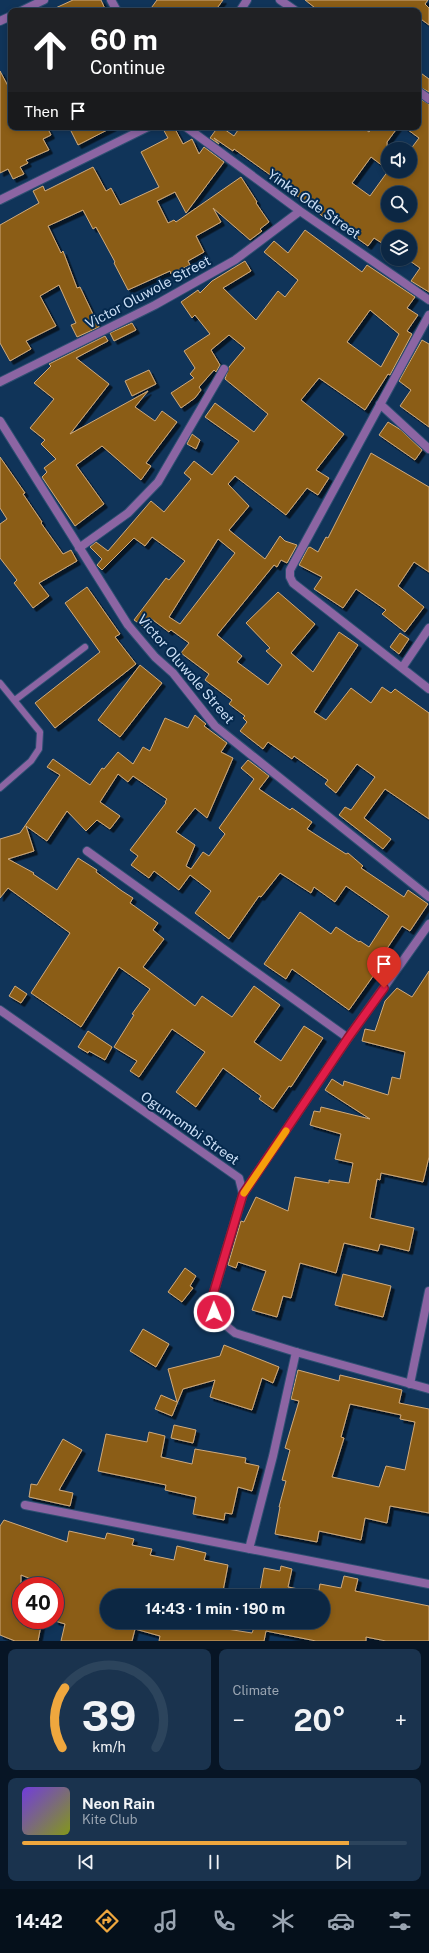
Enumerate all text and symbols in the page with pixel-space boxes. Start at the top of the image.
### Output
text: 60 m [90,23,158,56]
icon: ahead [24,24,76,76]
text: Continue [90,57,165,78]
icon: arrive [67,100,89,122]
text: Then [24,103,59,120]
map controls [381,142,417,266]
button: sound [381,142,417,178]
street label: Yinka Ode Street [265,166,363,242]
button: search [381,186,417,222]
button: layers [381,230,417,266]
street label: Victor Oluwole Street [83,252,213,332]
street label: Victor Oluwole Street [134,611,238,727]
pin [367,947,401,988]
icon: arrive [373,953,395,975]
street label: Ogunrombi Street [138,1088,242,1168]
position arrow [193,1291,235,1333]
speed limit sign: 40 [12,1577,64,1629]
text: 14:43 · 1 min · 190 m [145,1600,285,1617]
text: Climate [233,1683,279,1698]
text: 39 [82,1690,137,1739]
text: 20° [293,1702,346,1738]
text: − [233,1707,245,1733]
text: + [395,1707,407,1733]
text: km/h [92,1737,126,1754]
text: Neon Rain [82,1795,155,1812]
text: Kite Club [82,1812,137,1827]
icon: previous [75,1851,97,1873]
icon: pause [203,1851,225,1873]
icon: next [332,1851,354,1873]
icon: directions [93,1907,121,1935]
icon: music [152,1907,180,1935]
icon: phone [210,1907,238,1935]
icon: climate [269,1907,297,1935]
icon: car [327,1907,355,1935]
icon: filters [386,1907,414,1935]
text: 14:42 [15,1911,63,1932]

